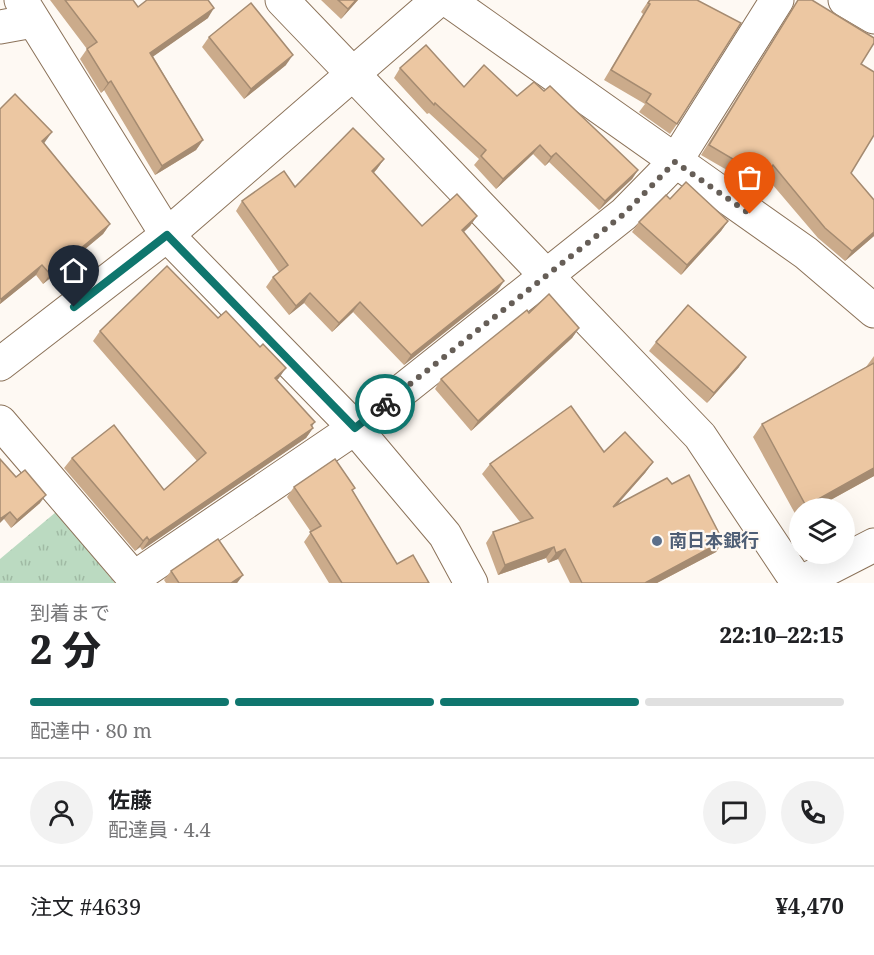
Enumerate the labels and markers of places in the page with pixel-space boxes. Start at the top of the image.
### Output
pin [724,152,775,214]
pin [48,245,99,307]
place label: 南日本銀行 [669,528,759,552]
marker: 南日本銀行 [650,534,664,548]

